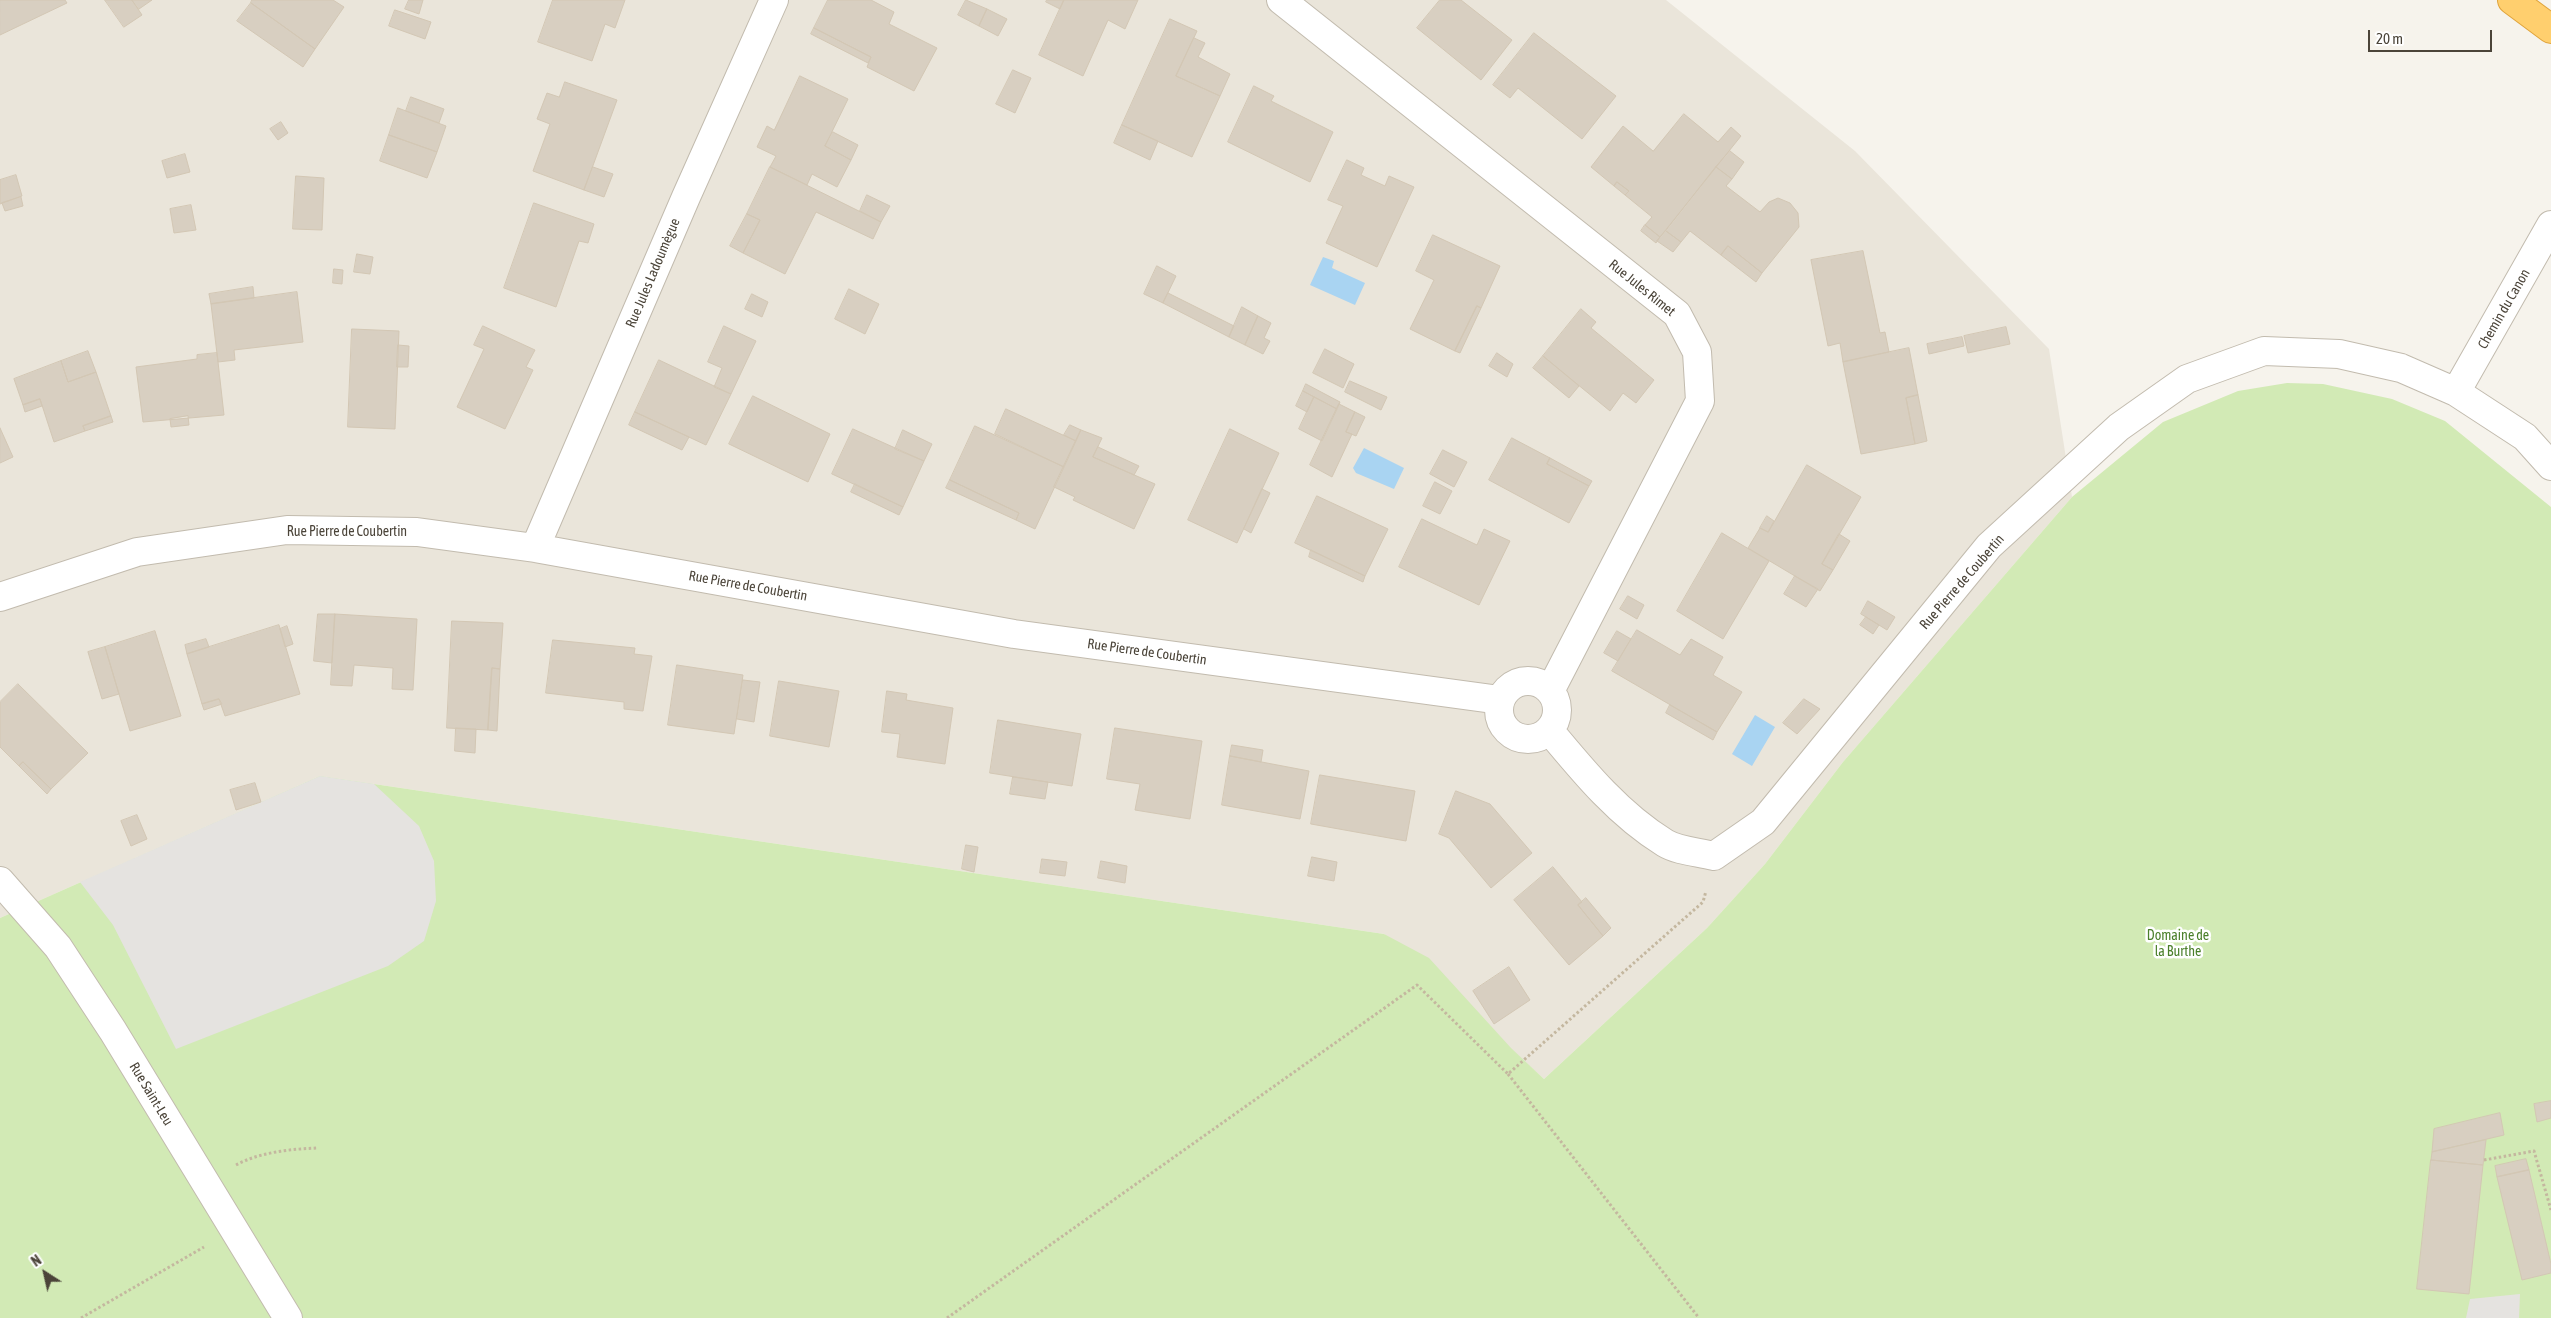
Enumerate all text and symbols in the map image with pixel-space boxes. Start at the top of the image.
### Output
scale bar [2371,20,2495,52]
text: 20 m [2376,30,2403,47]
street label: Rue Jules Ladoumègue [622,216,684,330]
street label: Rue Jules Rimet [1605,256,1679,320]
street label: Chemin du Canon [2474,266,2534,352]
street label: Rue Pierre de Coubertin [287,524,407,540]
street label: Rue Pierre de Coubertin [1916,531,2008,633]
street label: Rue Pierre de Coubertin [687,567,809,605]
street label: Rue Pierre de Coubertin [1086,635,1208,669]
park label: Domaine de la Burthe [2147,928,2209,960]
street label: Rue Saint-Leu [126,1059,176,1129]
north arrow [20,1248,70,1298]
text: N [28,1252,44,1270]

